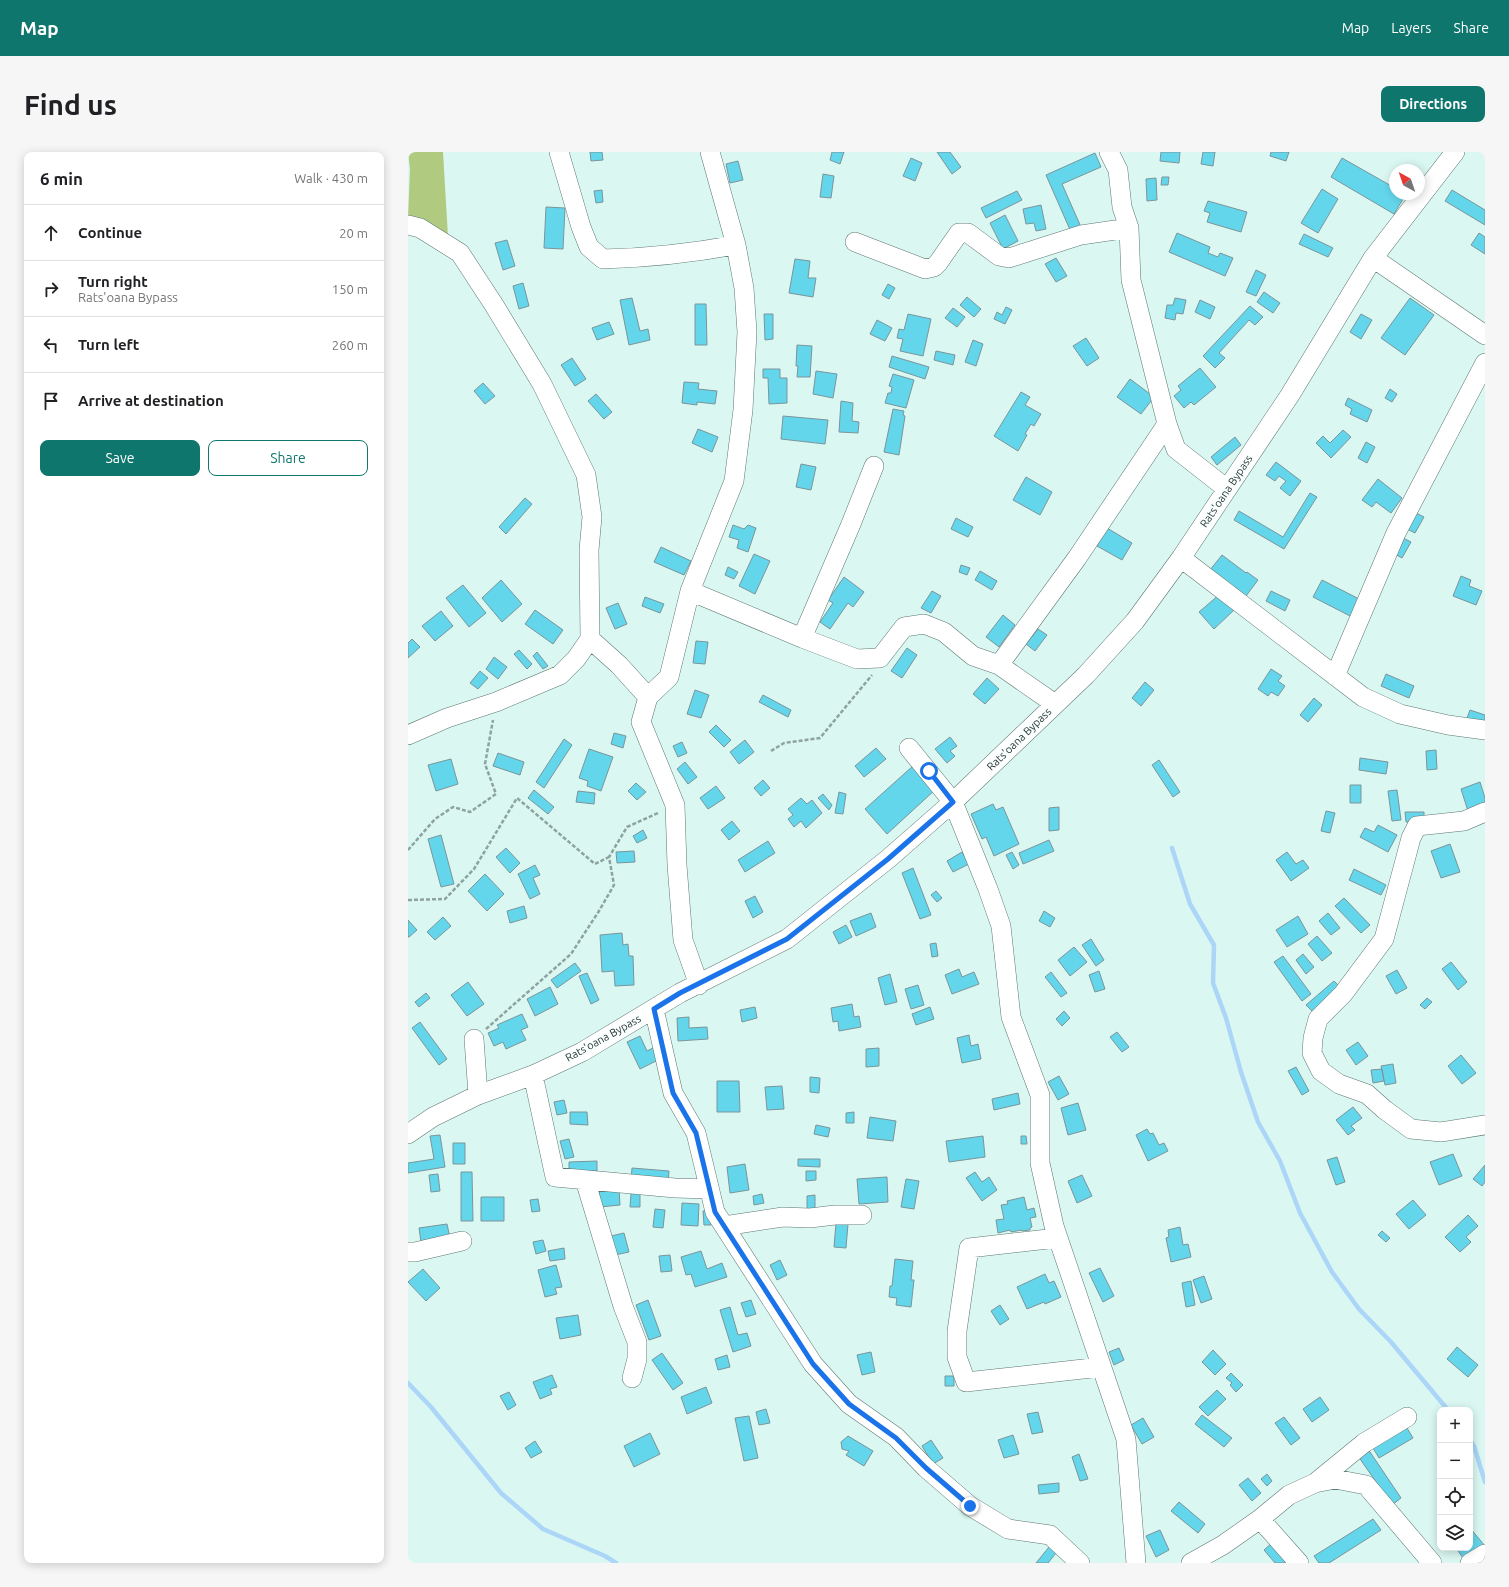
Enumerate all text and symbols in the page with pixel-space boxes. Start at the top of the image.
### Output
text: Map [20,17,59,39]
text: Map [1342,20,1369,36]
text: Layers [1391,20,1431,36]
text: Share [1453,20,1489,36]
button: Directions [1381,86,1485,122]
text: Find us [24,89,117,120]
north arrow [1389,164,1425,200]
text: 6 min [40,169,83,188]
text: Walk · 430 m [294,171,368,185]
icon: ahead [40,222,62,244]
text: Continue [78,224,142,241]
text: 20 m [339,226,368,240]
text: Turn right [78,273,148,290]
icon: right [40,278,62,300]
text: 150 m [332,282,368,296]
text: Rats'oana Bypass [78,290,178,304]
icon: left [40,334,62,356]
text: Turn left [78,336,139,353]
text: 260 m [332,338,368,352]
icon: arrive [40,390,62,412]
text: Arrive at destination [78,392,224,409]
button: Save [40,440,200,476]
button: Share [208,440,368,476]
street label: Rats'oana Bypass [1197,452,1255,529]
street label: Rats'oana Bypass [984,705,1054,773]
route start [920,762,938,780]
street label: Rats'oana Bypass [563,1012,643,1064]
map controls [1437,1407,1473,1551]
button: + [1437,1407,1473,1443]
button: − [1437,1443,1473,1479]
button: locate [1437,1479,1473,1515]
route end [961,1497,979,1515]
button: layers [1437,1515,1473,1551]

